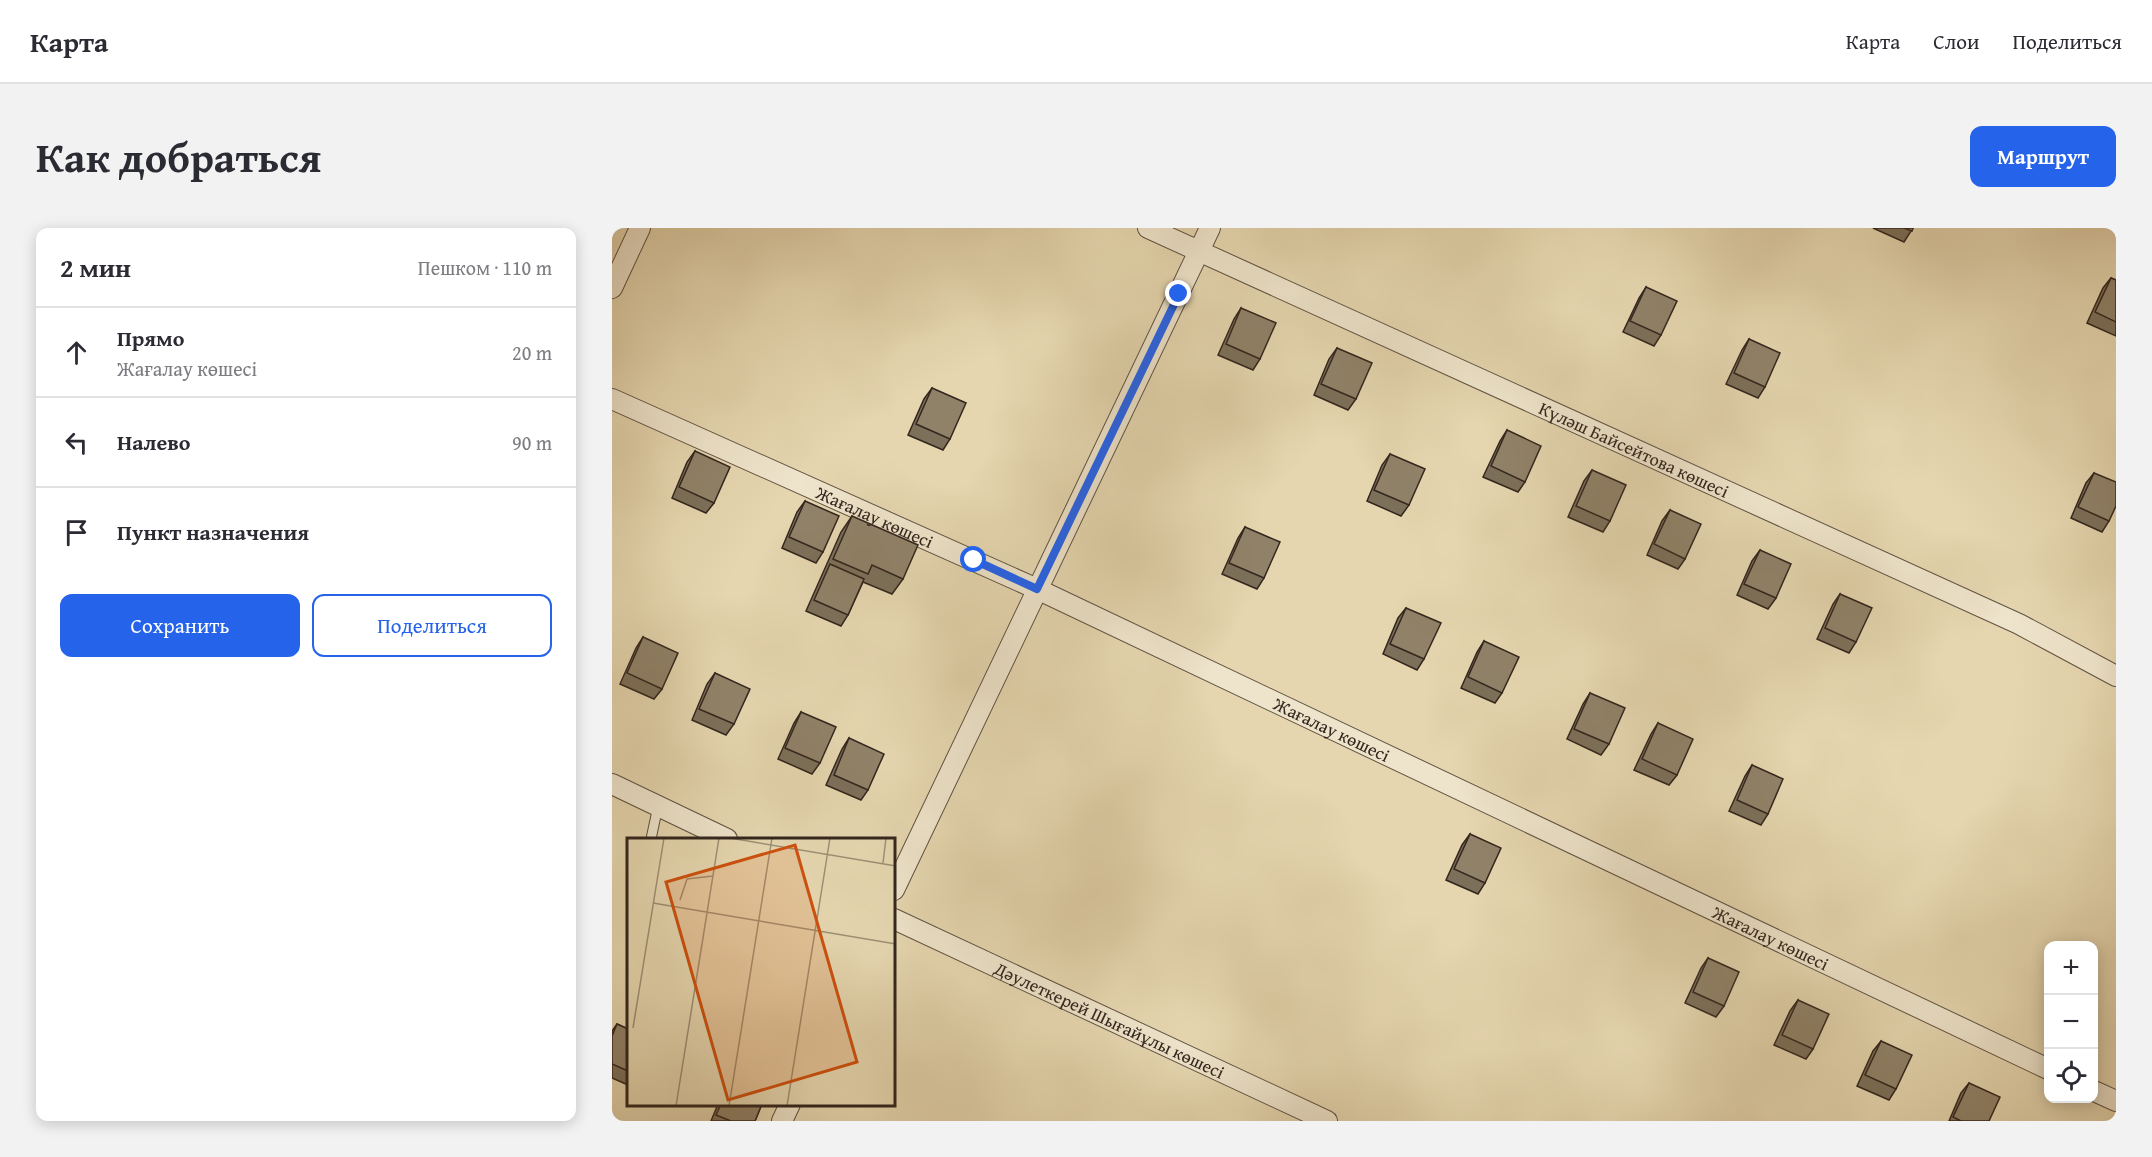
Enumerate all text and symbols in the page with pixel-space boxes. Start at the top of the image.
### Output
text: Карта [30,21,108,62]
text: Карта [1846,26,1900,57]
text: Слои [1933,26,1979,57]
text: Поделиться [2012,26,2122,57]
text: Как добраться [36,126,321,187]
button: Маршрут [1970,126,2116,187]
text: 2 мин [60,248,131,287]
text: Пешком · 110 m [418,253,552,282]
route end [1165,280,1191,306]
text: Прямо [117,322,184,354]
icon: ahead [60,336,93,369]
text: 20 m [512,338,552,367]
text: Жағалау көшесі [117,354,257,383]
street label: Күләш Байсейтова көшесі [1535,394,1733,504]
icon: left [60,426,93,459]
text: Налево [117,426,190,458]
text: 90 m [512,428,552,457]
street label: Жағалау көшесі [811,478,938,555]
icon: arrive [60,516,93,549]
text: Пункт назначения [117,516,309,548]
route start [960,546,986,572]
button: Сохранить [60,594,300,657]
button: Поделиться [312,594,552,657]
street label: Жағалау көшесі [1268,689,1395,768]
inset map [627,838,896,1106]
street label: Жағалау көшесі [1707,898,1834,977]
map controls [2044,941,2098,1103]
button: + [2044,941,2098,995]
street label: Дәулеткерей Шығайұлы көшесі [989,954,1229,1085]
button: − [2044,995,2098,1049]
button: locate [2044,1049,2098,1103]

